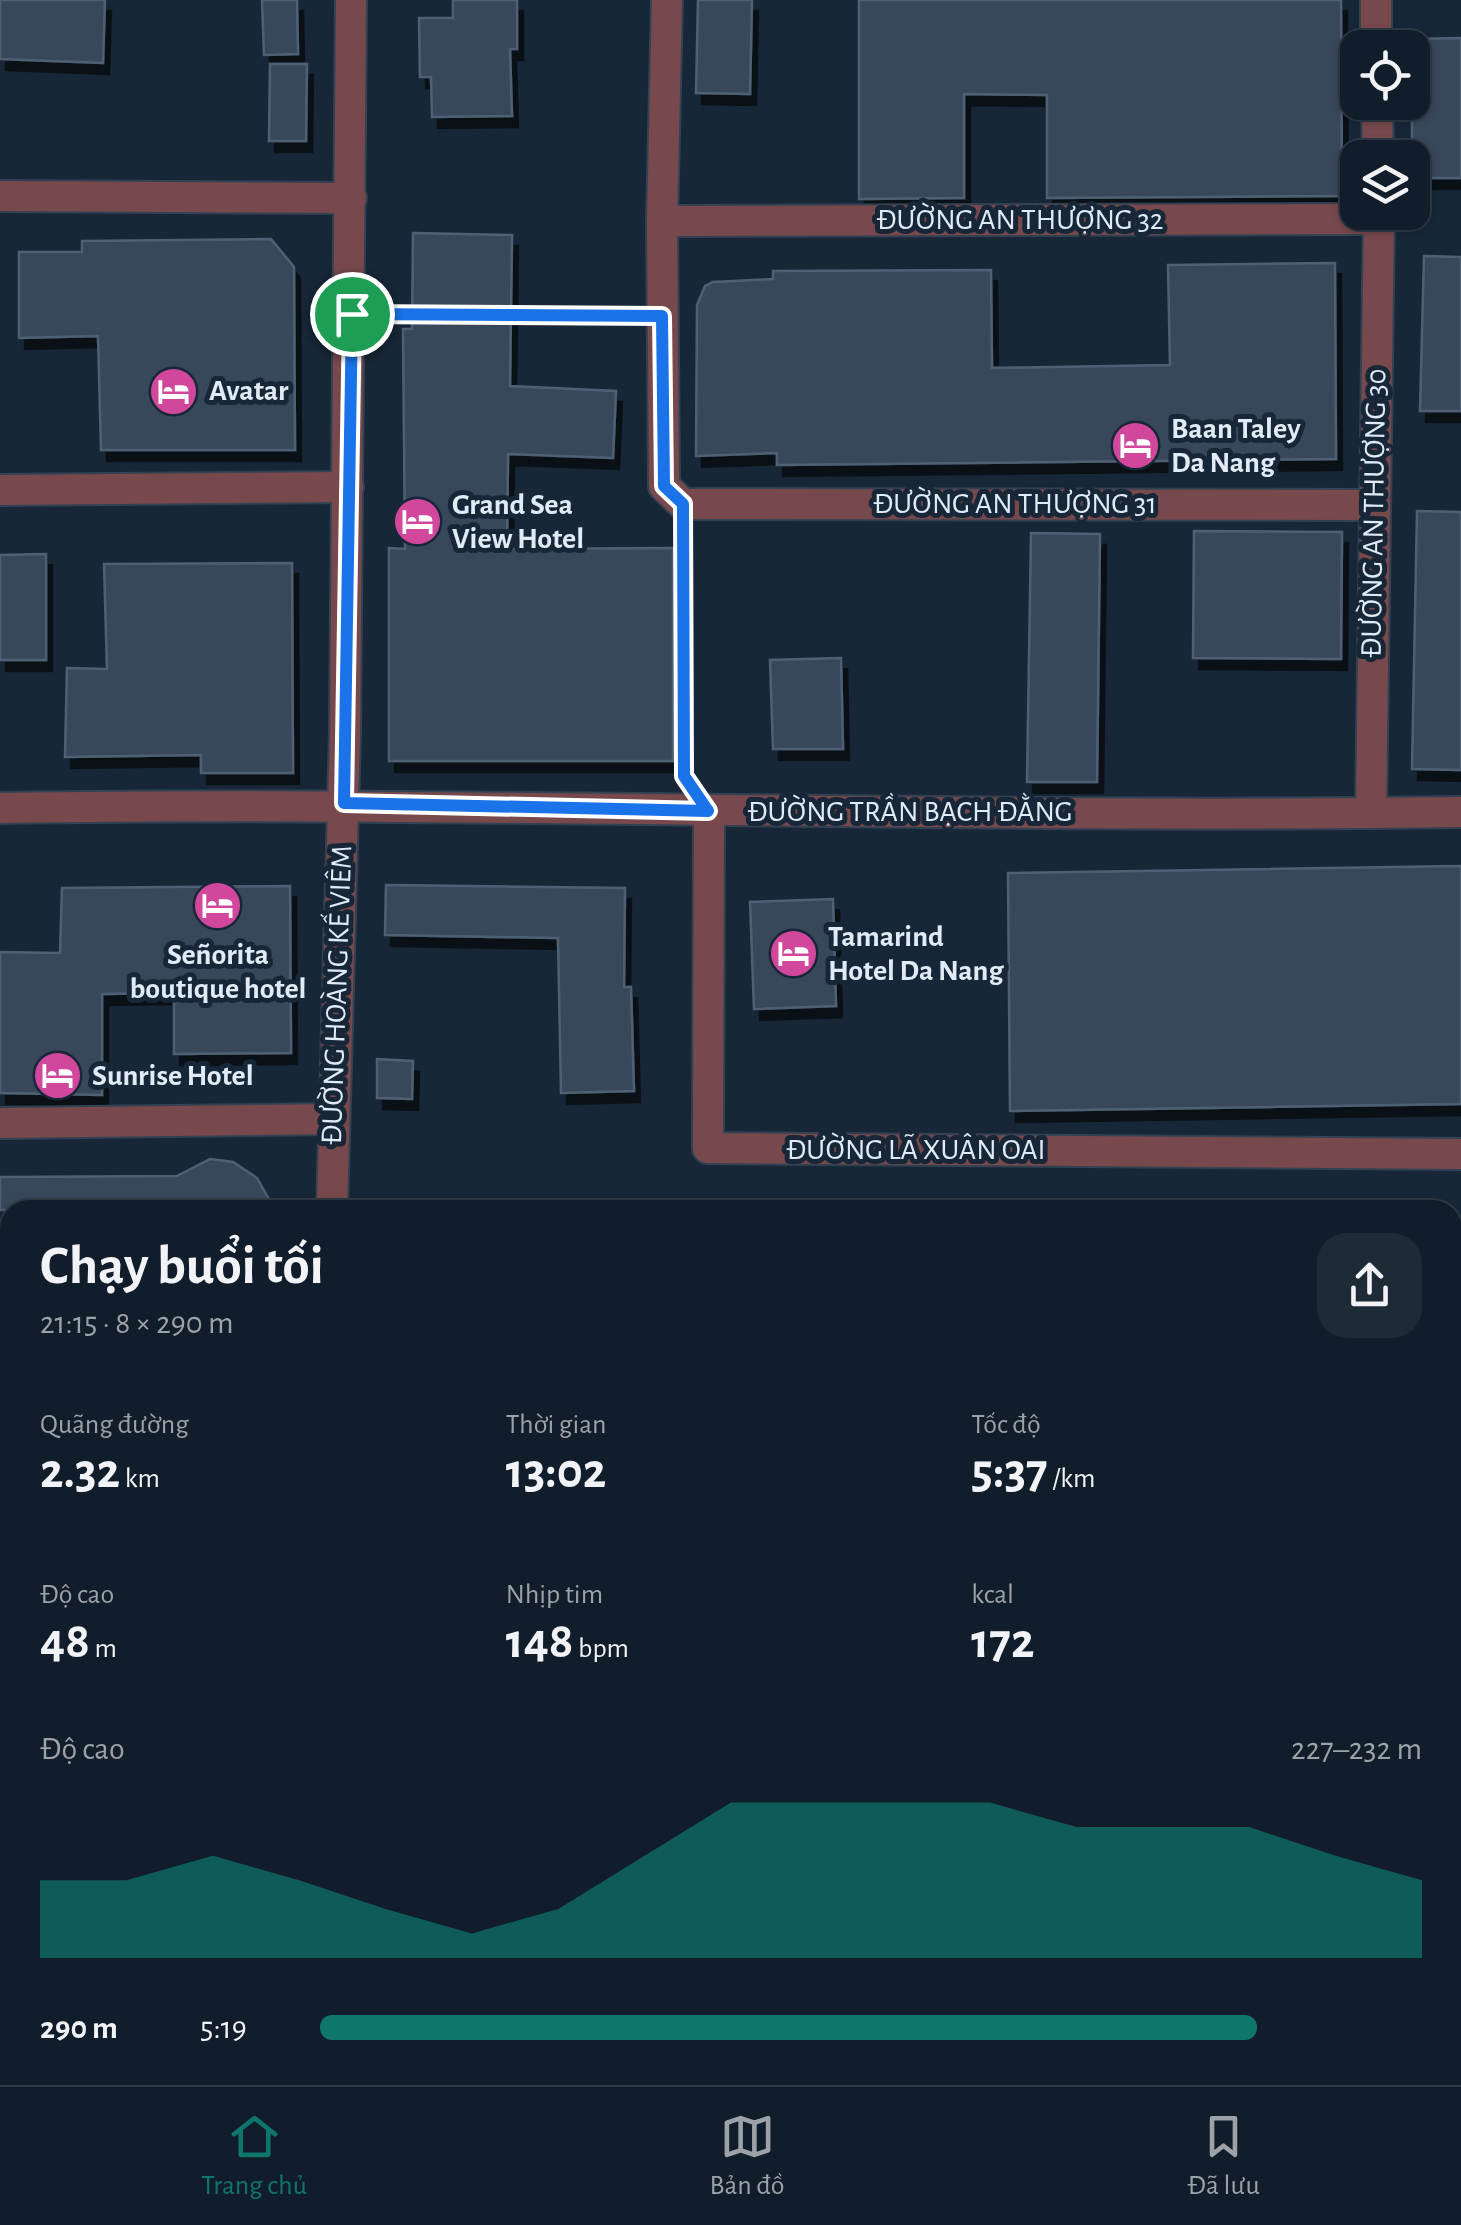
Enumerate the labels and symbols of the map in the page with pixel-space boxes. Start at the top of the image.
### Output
street label: ĐƯỜNG AN THƯỢNG 32 [877,202,1163,235]
pin [310,272,395,357]
hotel icon: Avatar [148,365,200,417]
street label: ĐƯỜNG AN THƯỢNG 30 [1353,368,1392,658]
place label: Avatar [209,376,289,406]
place label: Baan Taley Da Nang [1171,414,1301,478]
hotel icon: Baan Taley Da Nang [1110,420,1162,472]
street label: ĐƯỜNG AN THƯỢNG 31 [873,486,1157,519]
place label: Grand Sea View Hotel [452,490,584,554]
hotel icon: Grand Sea View Hotel [391,496,443,548]
street label: ĐƯỜNG TRẦN BẠCH ĐẰNG [748,792,1072,827]
street label: ĐƯỜNG HOÀNG KẾ VIÊM [312,845,357,1145]
hotel icon: Señorita boutique hotel [192,880,244,932]
place label: Tamarind Hotel Da Nang [828,922,1004,986]
hotel icon: Tamarind Hotel Da Nang [767,928,819,980]
place label: Señorita boutique hotel [130,940,306,1004]
hotel icon: Sunrise Hotel [31,1050,83,1102]
place label: Sunrise Hotel [92,1061,254,1091]
street label: ĐƯỜNG LÃ XUÂN OAI [786,1132,1046,1165]

